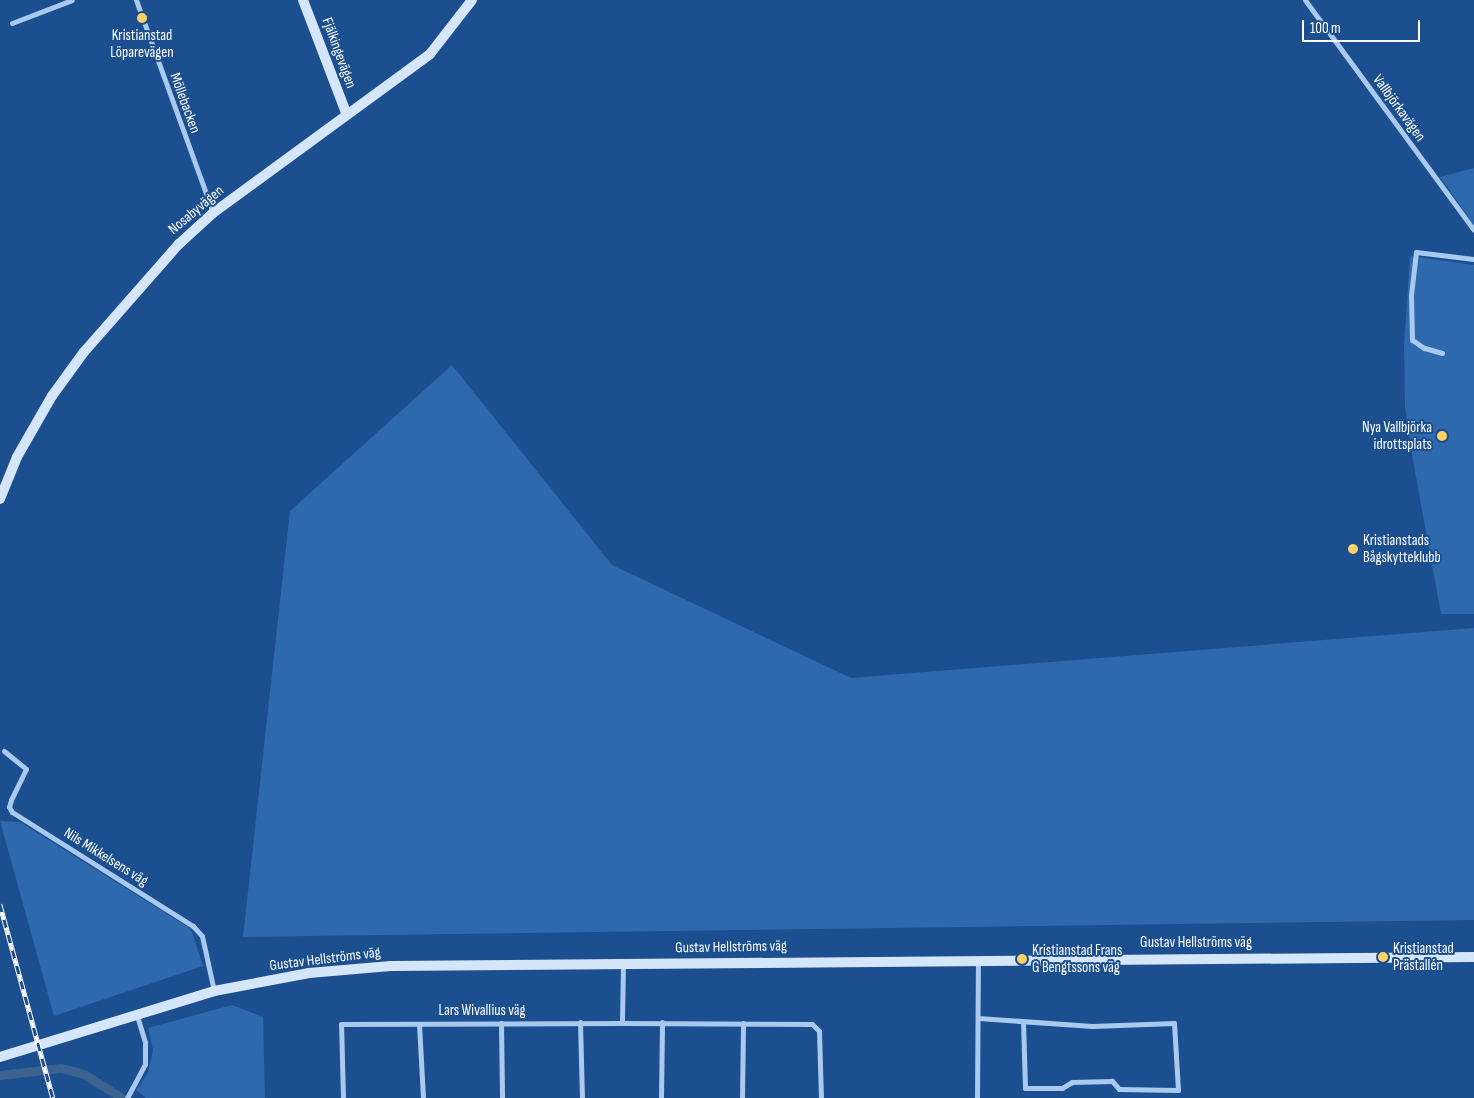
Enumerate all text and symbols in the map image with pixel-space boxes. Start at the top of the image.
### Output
scale bar [1304,10,1422,42]
marker: Kristianstad Löparevägen [136,12,148,24]
street label: Fjälkingevägen [318,15,360,91]
text: 100 m [1310,19,1341,38]
place label: Kristianstad Löparevägen [110,26,174,61]
street label: Möllebacken [166,70,204,136]
street label: Vallbjörkavägen [1369,71,1429,145]
street label: Nosabyvägen [165,182,227,238]
place label: Nya Vallbjörka idrottsplats [1362,418,1432,453]
marker: Nya Vallbjörka idrottsplats [1436,430,1448,442]
place label: Kristianstads Bågskytteklubb [1363,531,1441,566]
marker: Kristianstads Bågskytteklubb [1347,543,1359,555]
street label: Nils Mikkelsens väg [61,824,151,890]
street label: Gustav Hellströms väg [1140,934,1252,952]
street label: Gustav Hellströms väg [675,937,787,957]
place label: Kristianstad Prästallén [1393,939,1454,974]
place label: Kristianstad Frans G Bengtssons väg [1032,941,1122,976]
street label: Gustav Hellströms väg [268,943,382,975]
marker: Kristianstad Prästallén [1377,951,1389,963]
marker: Kristianstad Frans G Bengtssons väg [1016,953,1028,965]
street label: Lars Wivallius väg [438,1002,526,1020]

